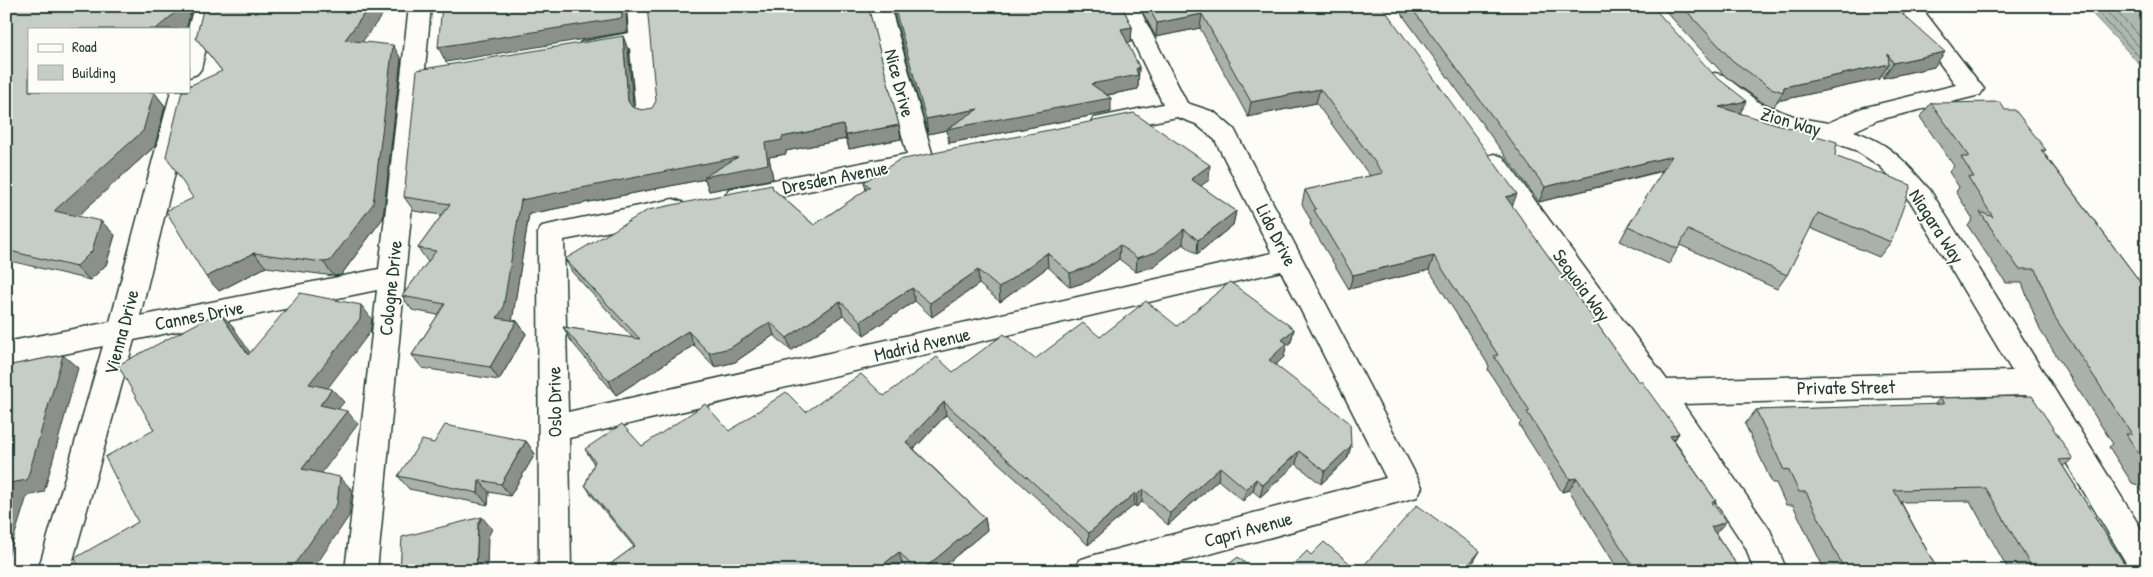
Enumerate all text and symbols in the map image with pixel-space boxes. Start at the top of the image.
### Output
legend [28,28,190,92]
text: Road [72,36,97,57]
street label: Nice Drive [878,46,922,120]
text: Building [72,62,116,83]
street label: Zion Way [1758,100,1824,142]
street label: Dresden Avenue [780,154,891,200]
street label: Niagara Way [1903,184,1971,268]
street label: Lido Drive [1250,199,1304,271]
street label: Cologne Drive [372,239,408,337]
street label: Sequoia Way [1547,244,1617,326]
street label: Vienna Drive [97,286,145,378]
street label: Cannes Drive [152,294,246,336]
street label: Madrid Avenue [871,320,973,368]
street label: Oslo Drive [540,366,568,438]
street label: Private Street [1797,373,1896,401]
street label: Capri Avenue [1201,505,1295,553]

